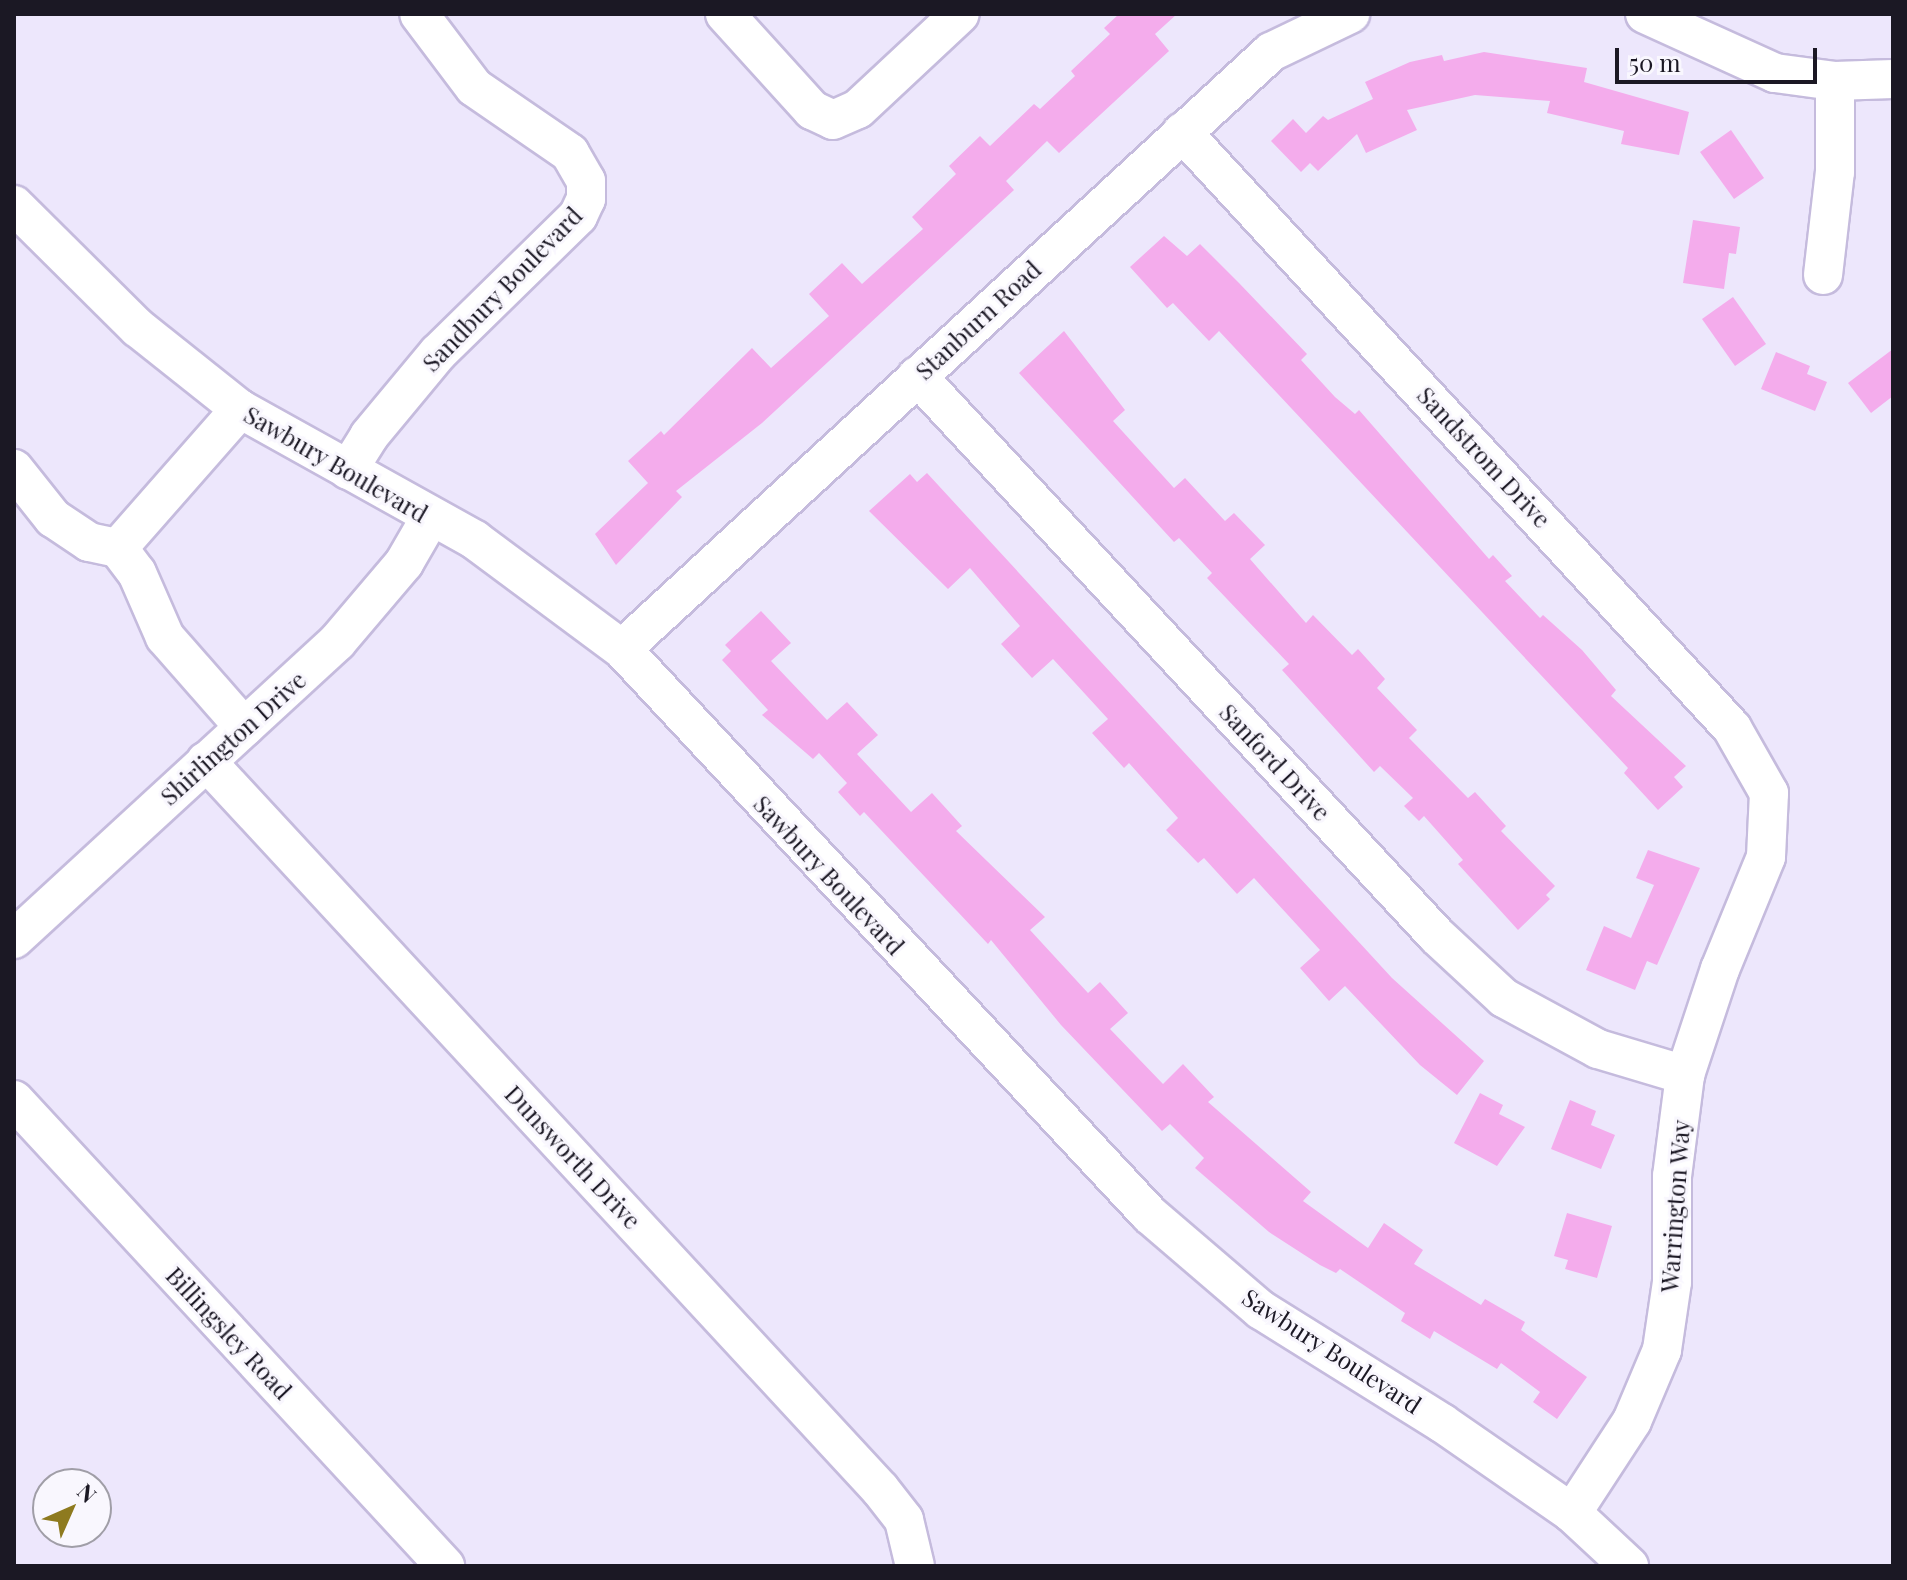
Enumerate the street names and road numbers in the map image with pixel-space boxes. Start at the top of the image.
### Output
street label: Sandbury Boulevard [416,201,588,377]
street label: Stanburn Road [909,255,1047,385]
street label: Sandstrom Drive [1411,381,1557,533]
street label: Sawbury Boulevard [239,400,433,528]
street label: Shirlington Drive [154,665,312,811]
street label: Sanford Drive [1214,698,1336,826]
street label: Sawbury Boulevard [748,789,910,961]
street label: Dunsworth Drive [499,1079,647,1235]
street label: Warrington Way [1655,1118,1695,1294]
street label: Billingsley Road [160,1261,298,1405]
street label: Sawbury Boulevard [1237,1282,1427,1420]

